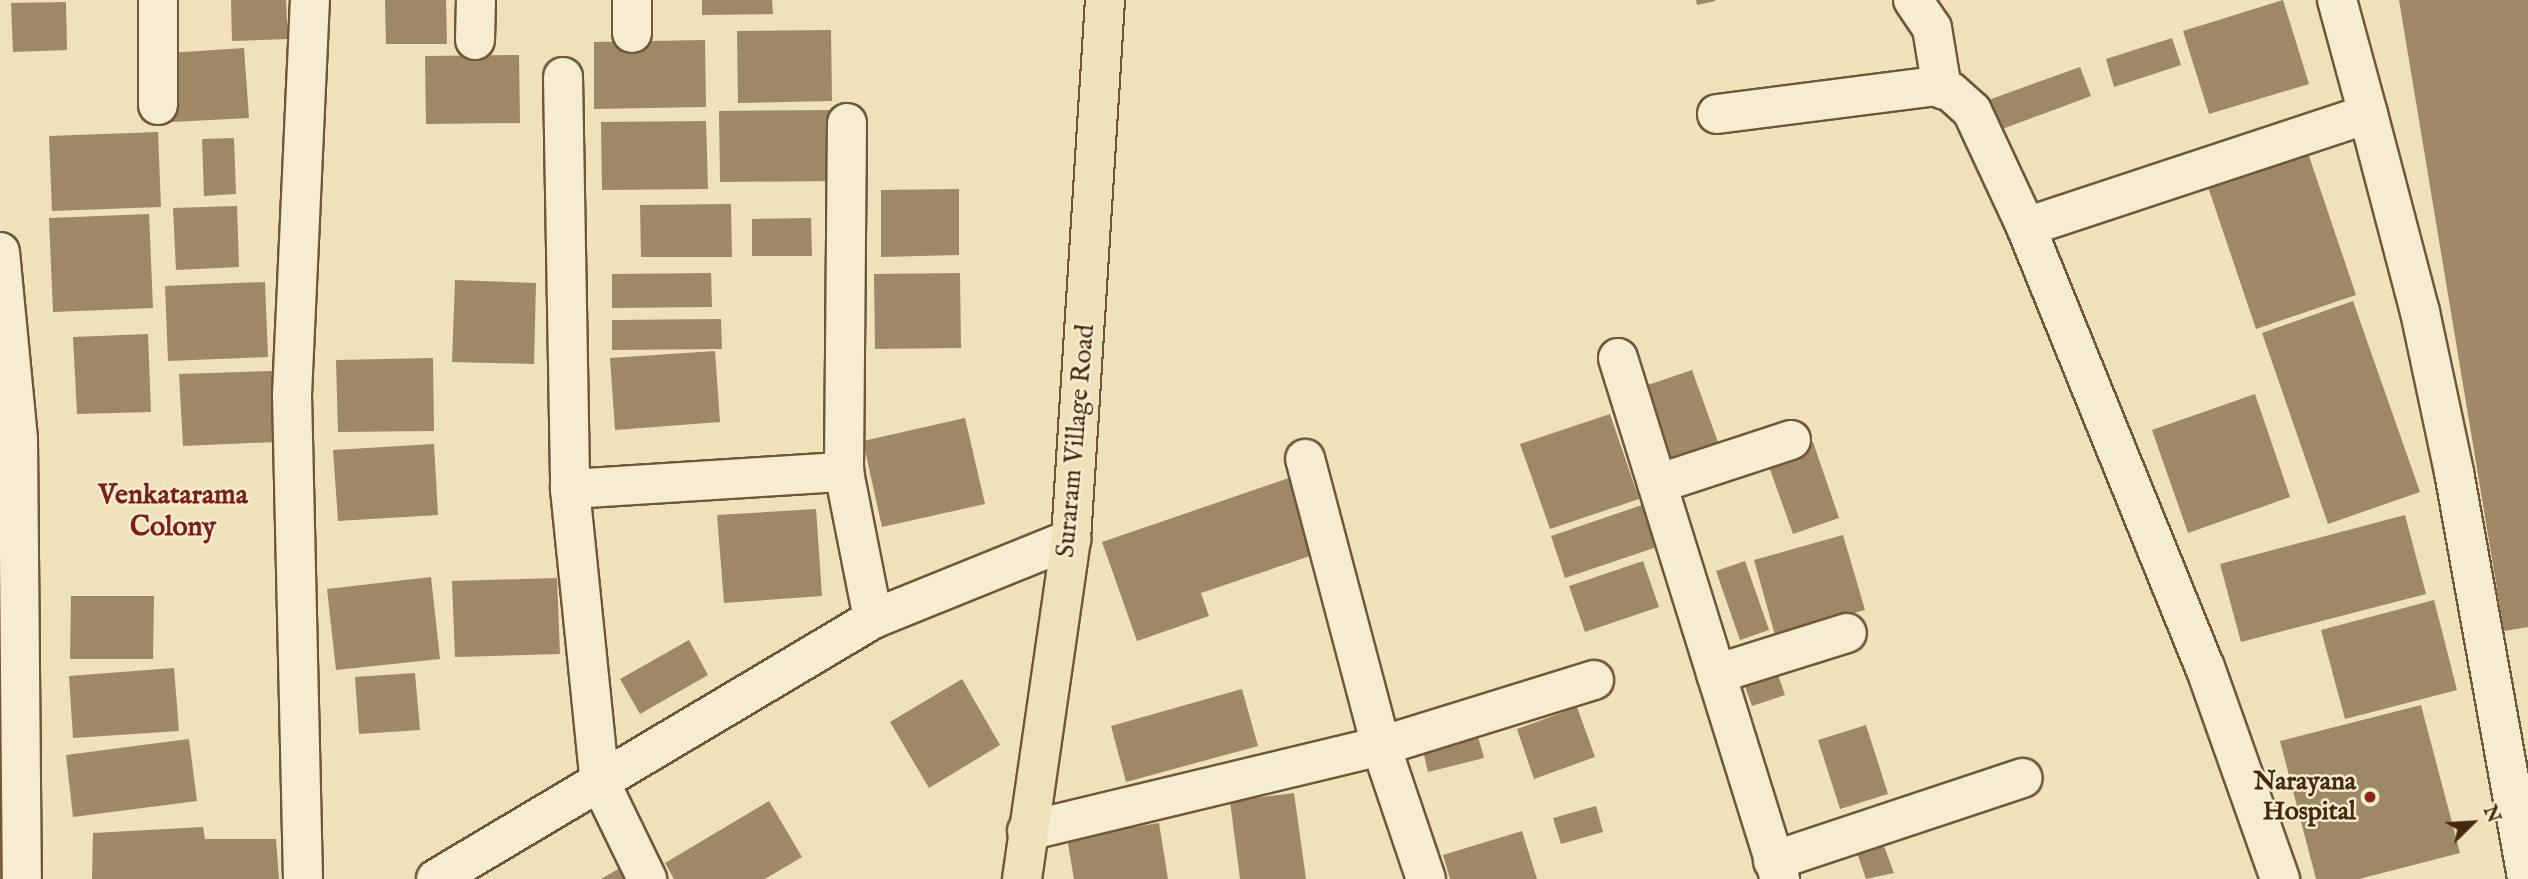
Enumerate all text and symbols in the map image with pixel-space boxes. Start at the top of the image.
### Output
street label: Suraram Village Road [1050,323,1102,559]
district label: Venkatarama Colony [98,479,248,545]
place label: Narayana Hospital [2254,766,2356,828]
north arrow [2437,788,2507,858]
marker: Narayana Hospital [2362,789,2378,805]
text: N [2477,802,2505,827]

